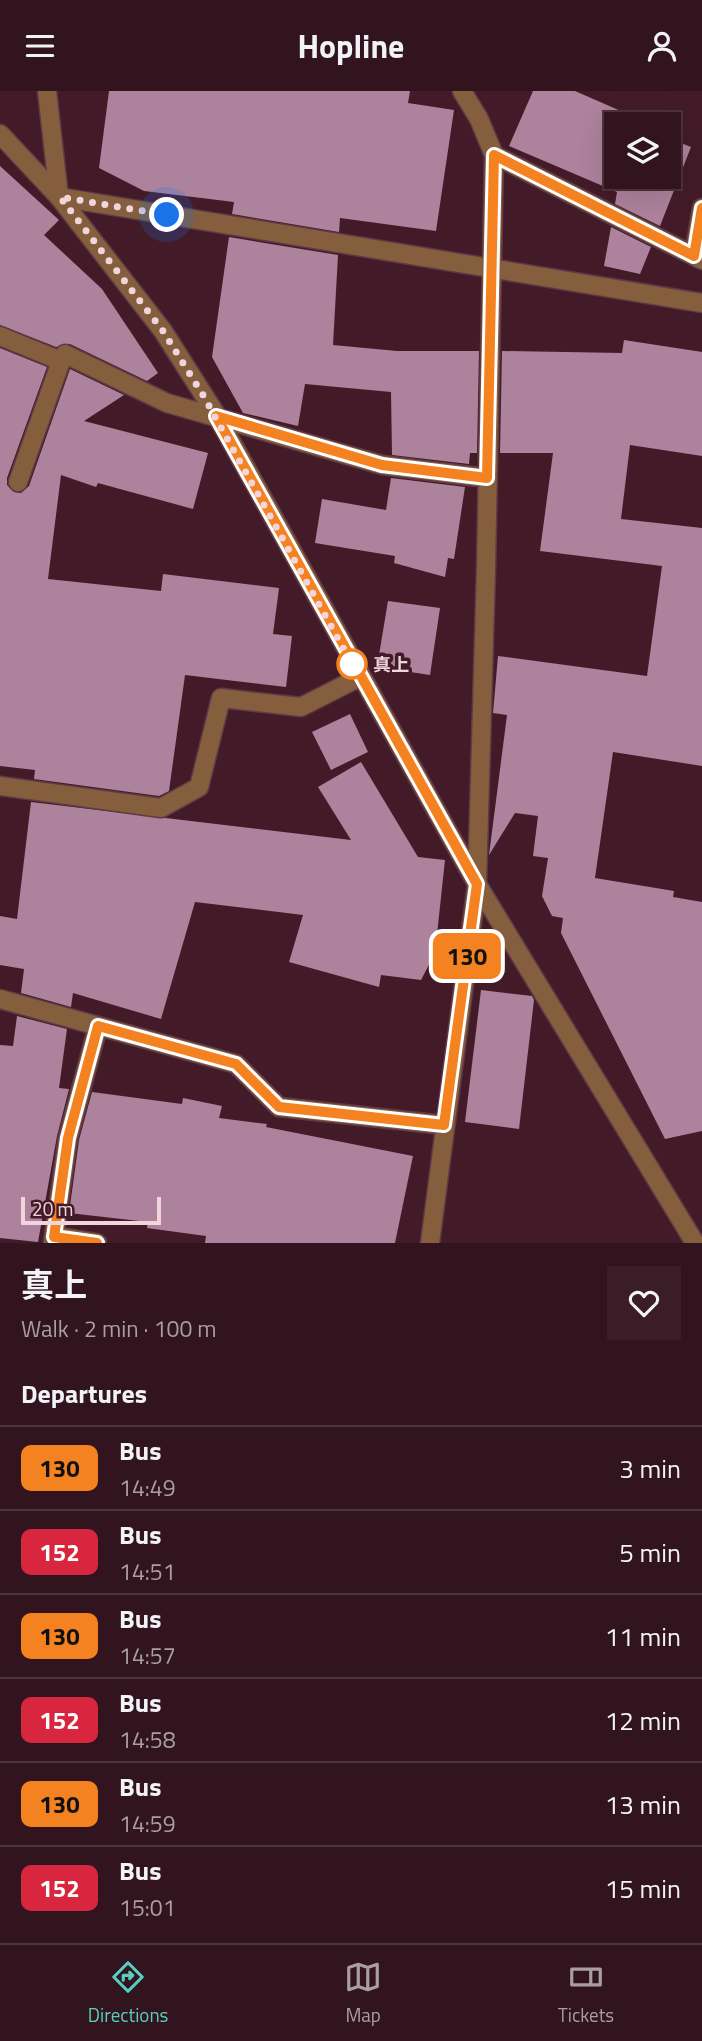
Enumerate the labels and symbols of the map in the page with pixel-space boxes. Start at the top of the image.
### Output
your location [149,197,184,232]
marker: 真上 [337,649,367,679]
place label: 真上 [373,651,409,678]
line badge: 130 [427,933,507,979]
scale bar [21,1194,161,1226]

